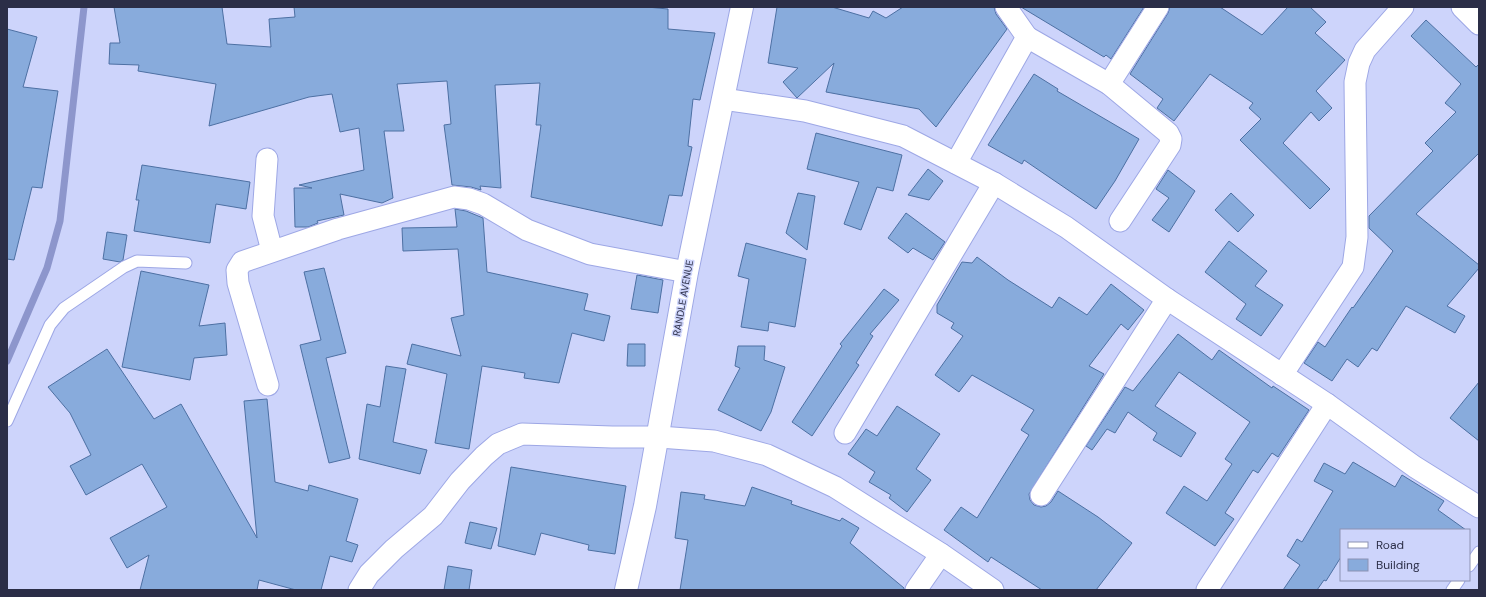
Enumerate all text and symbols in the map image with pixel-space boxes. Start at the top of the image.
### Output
street label: RANDLE AVENUE [670,259,696,337]
legend [1340,529,1470,581]
text: Road [1376,537,1404,553]
text: Building [1376,557,1420,573]

